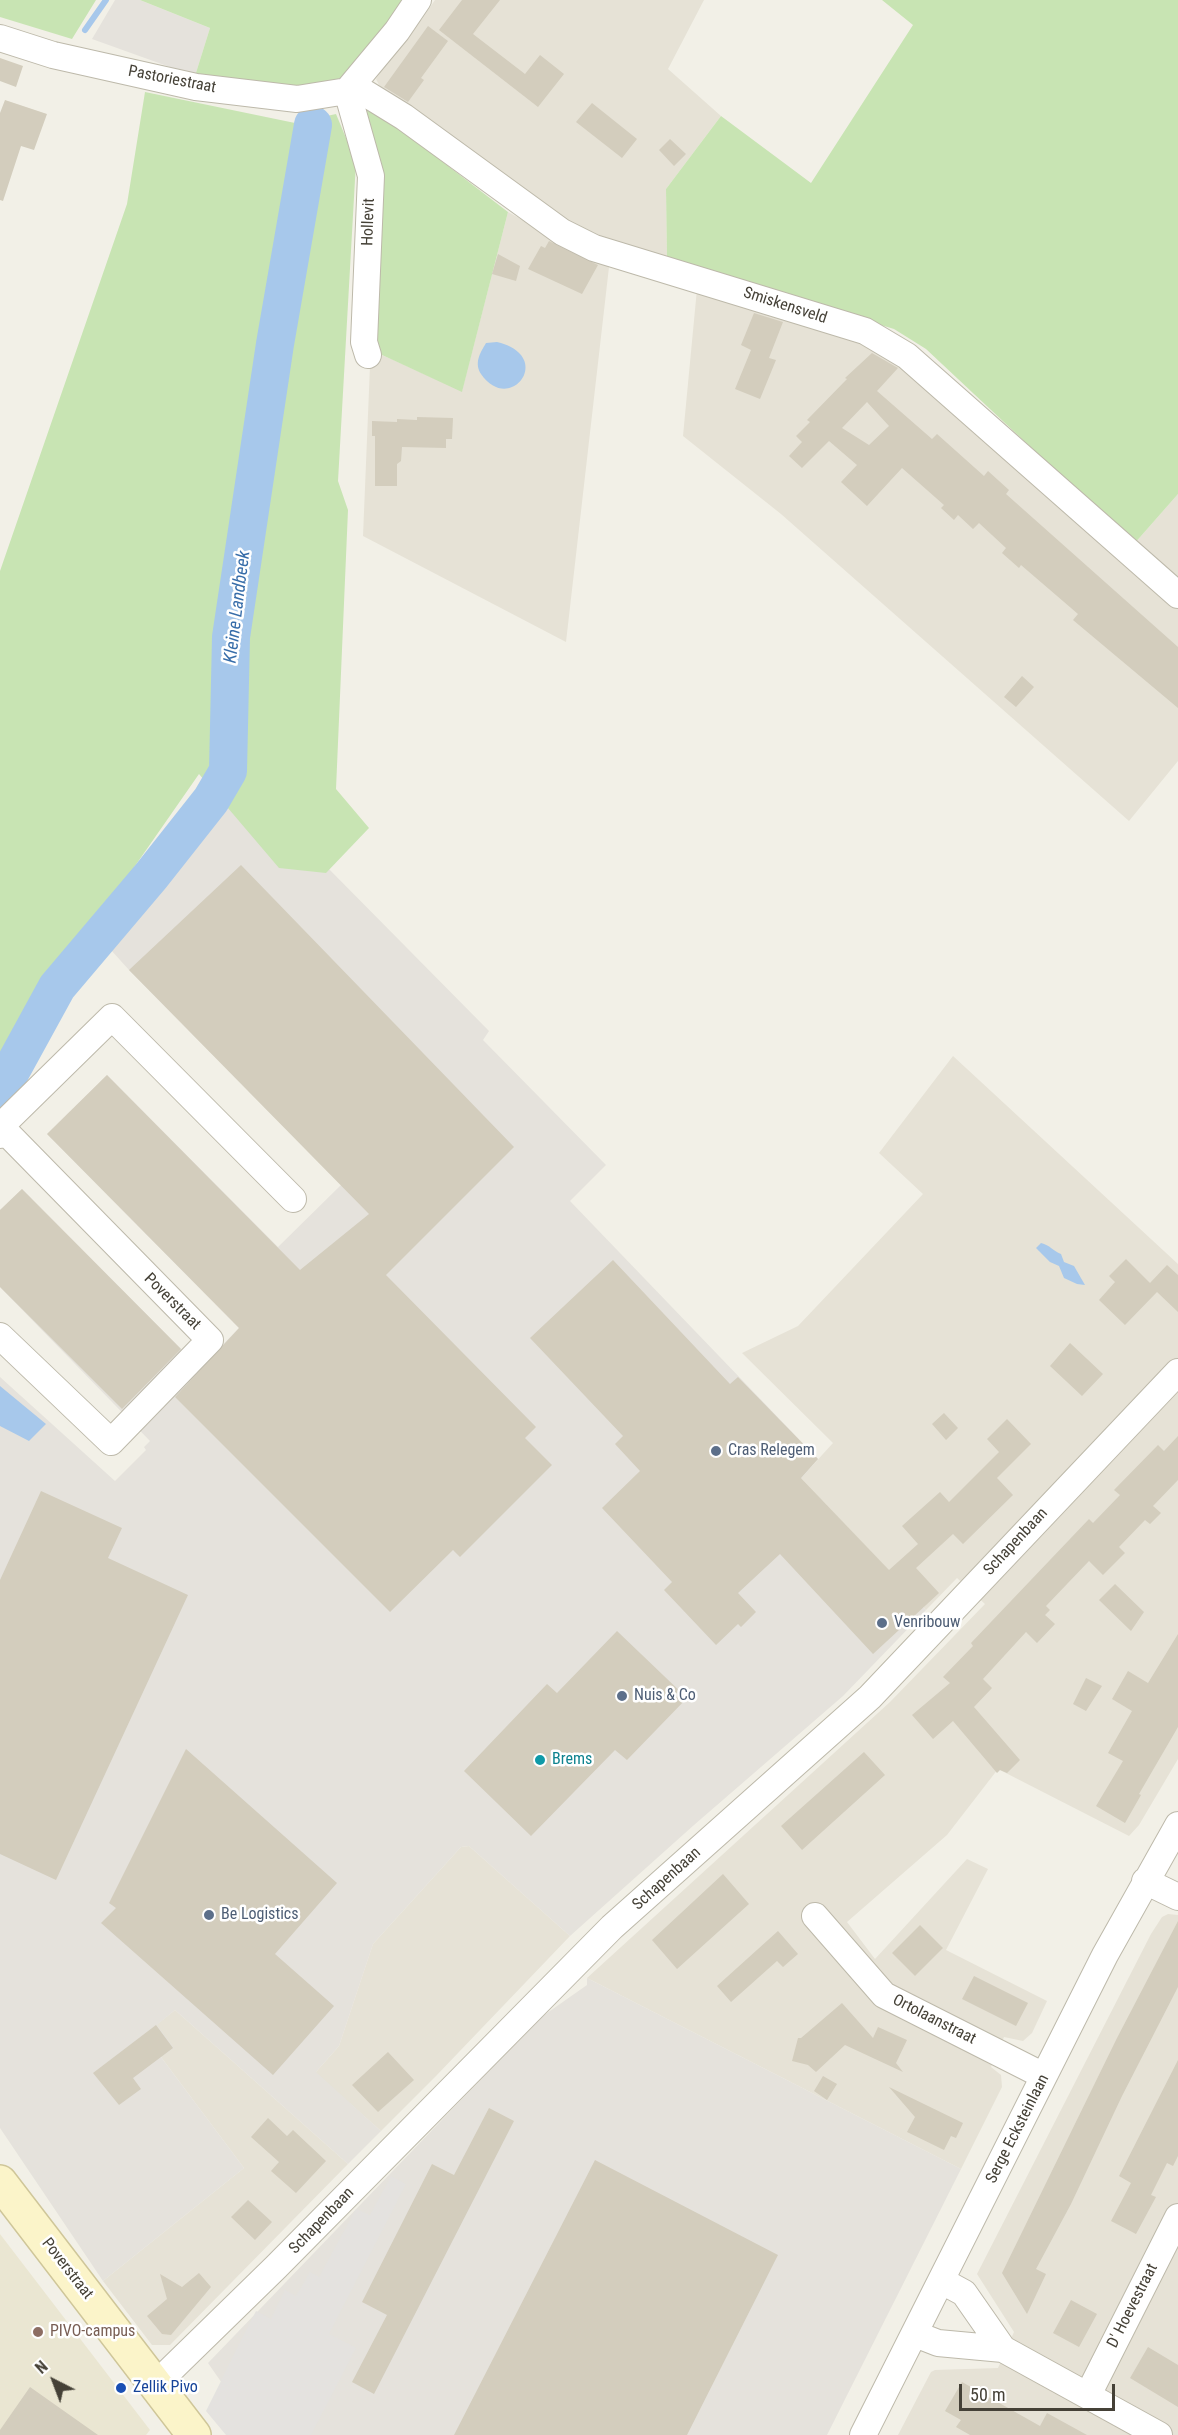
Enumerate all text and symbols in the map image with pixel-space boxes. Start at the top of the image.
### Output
street label: Pastoriestraat [126,62,218,98]
street label: Hollevit [359,198,379,246]
street label: Smiskensveld [741,283,829,329]
water label: Kleine Landbeek [220,550,256,664]
street label: Poverstraat [140,1270,204,1334]
place label: Cras Relegem [728,1441,815,1461]
marker: Cras Relegem [709,1444,723,1458]
street label: Schapenbaan [980,1504,1052,1580]
place label: Venribouw [894,1613,960,1633]
marker: Venribouw [875,1616,889,1630]
place label: Nuis & Co [634,1686,696,1706]
marker: Nuis & Co [615,1689,629,1703]
place label: Brems [552,1750,592,1770]
marker: Brems [533,1753,547,1767]
street label: Schapenbaan [629,1843,705,1915]
place label: Be Logistics [221,1905,298,1925]
marker: Be Logistics [202,1908,216,1922]
street label: Ortolaanstraat [889,1991,979,2049]
street label: Serge Ecksteinlaan [982,2071,1054,2187]
street label: Schapenbaan [286,2184,358,2258]
street label: Poverstraat [37,2235,97,2303]
street label: D' Hoevestraat [1104,2261,1162,2351]
place label: PIVO-campus [50,2322,135,2342]
marker: PIVO-campus [31,2325,45,2339]
north arrow [24,2351,84,2411]
text: N [32,2357,52,2378]
scale bar [962,2372,1118,2410]
place label: Zellik Pivo [133,2378,198,2398]
marker: Zellik Pivo [114,2381,128,2395]
text: 50 m [970,2384,1005,2405]

